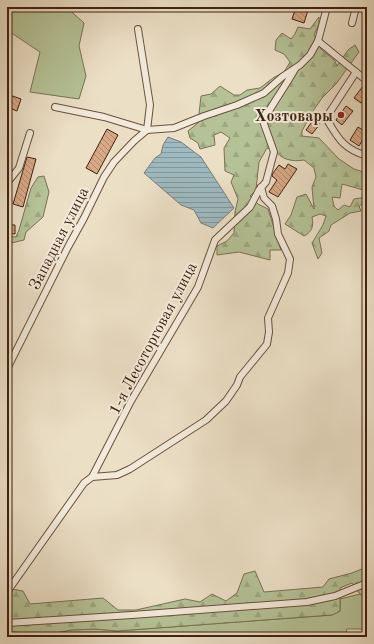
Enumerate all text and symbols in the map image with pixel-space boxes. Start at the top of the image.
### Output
place label: Хозтовары [254,109,333,125]
marker: Хозтовары [336,110,346,120]
street label: Западная улица [27,185,93,293]
street label: 1-я Лесоторговая улица [107,260,201,418]

